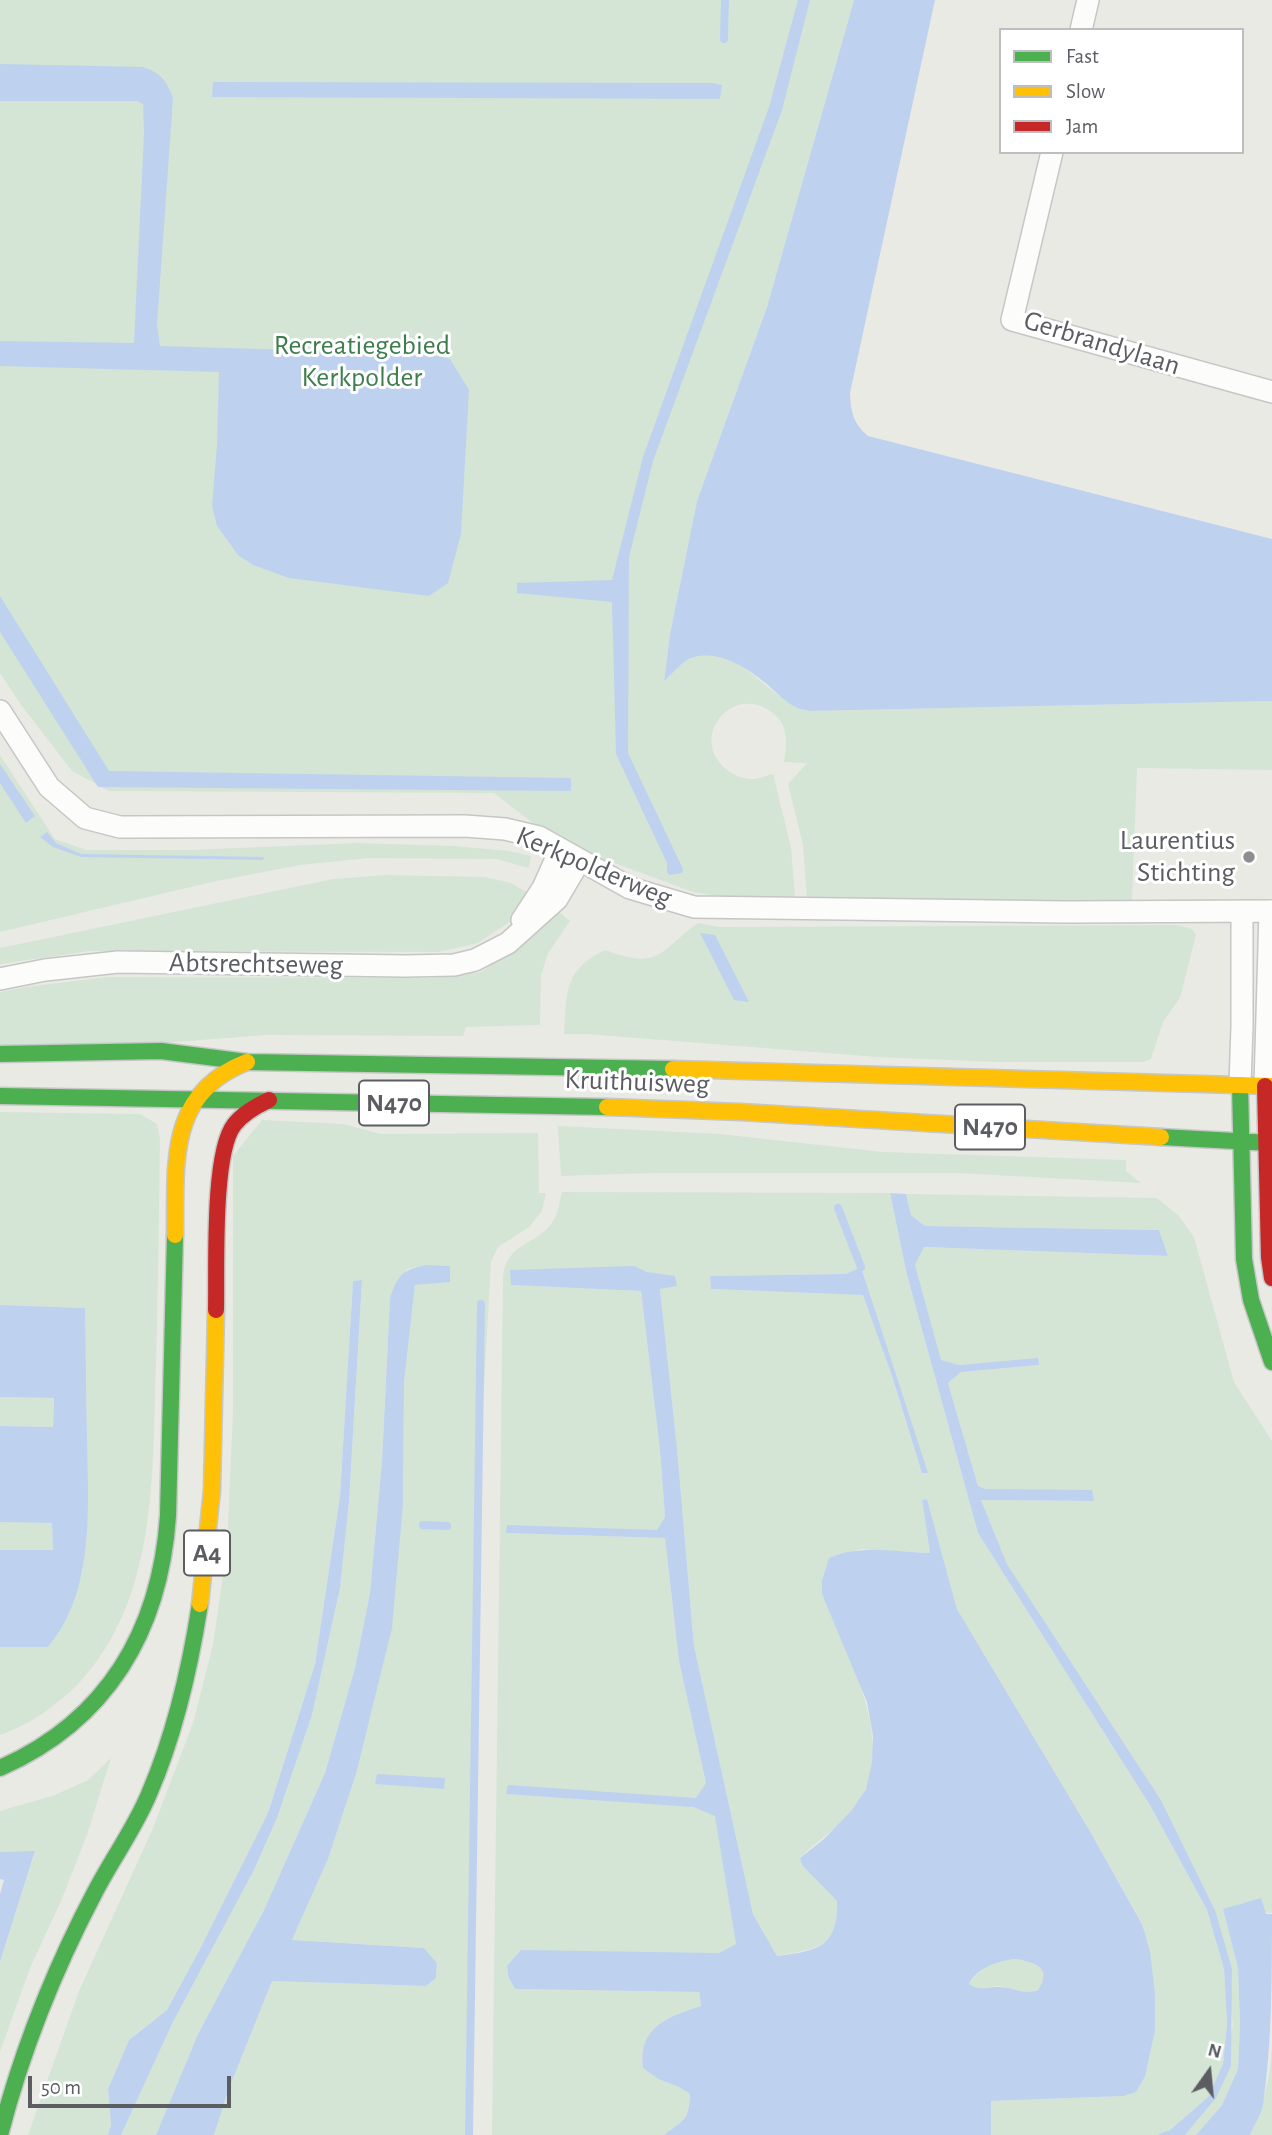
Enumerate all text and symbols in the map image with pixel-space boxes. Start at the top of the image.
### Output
legend [999,28,1244,154]
text: Fast [1066,46,1099,67]
text: Slow [1066,81,1105,102]
text: Jam [1066,116,1098,137]
street label: Gerbrandylaan [1020,303,1184,383]
park label: Recreatiegebied Kerkpolder [274,329,450,395]
street label: Kerkpolderweg [511,819,677,915]
place label: Laurentius Stichting [1120,824,1235,890]
marker: Laurentius Stichting [1241,849,1257,865]
street label: Abtsrechtseweg [169,946,343,982]
street label: Kruithuisweg [564,1063,710,1101]
road number: N470 [359,1080,429,1126]
road number: N470 [955,1104,1025,1150]
road number: A4 [184,1530,230,1576]
north arrow [1174,2037,1244,2107]
text: N [1206,2040,1223,2062]
scale bar [32,2062,234,2106]
text: 50 m [41,2077,81,2098]

